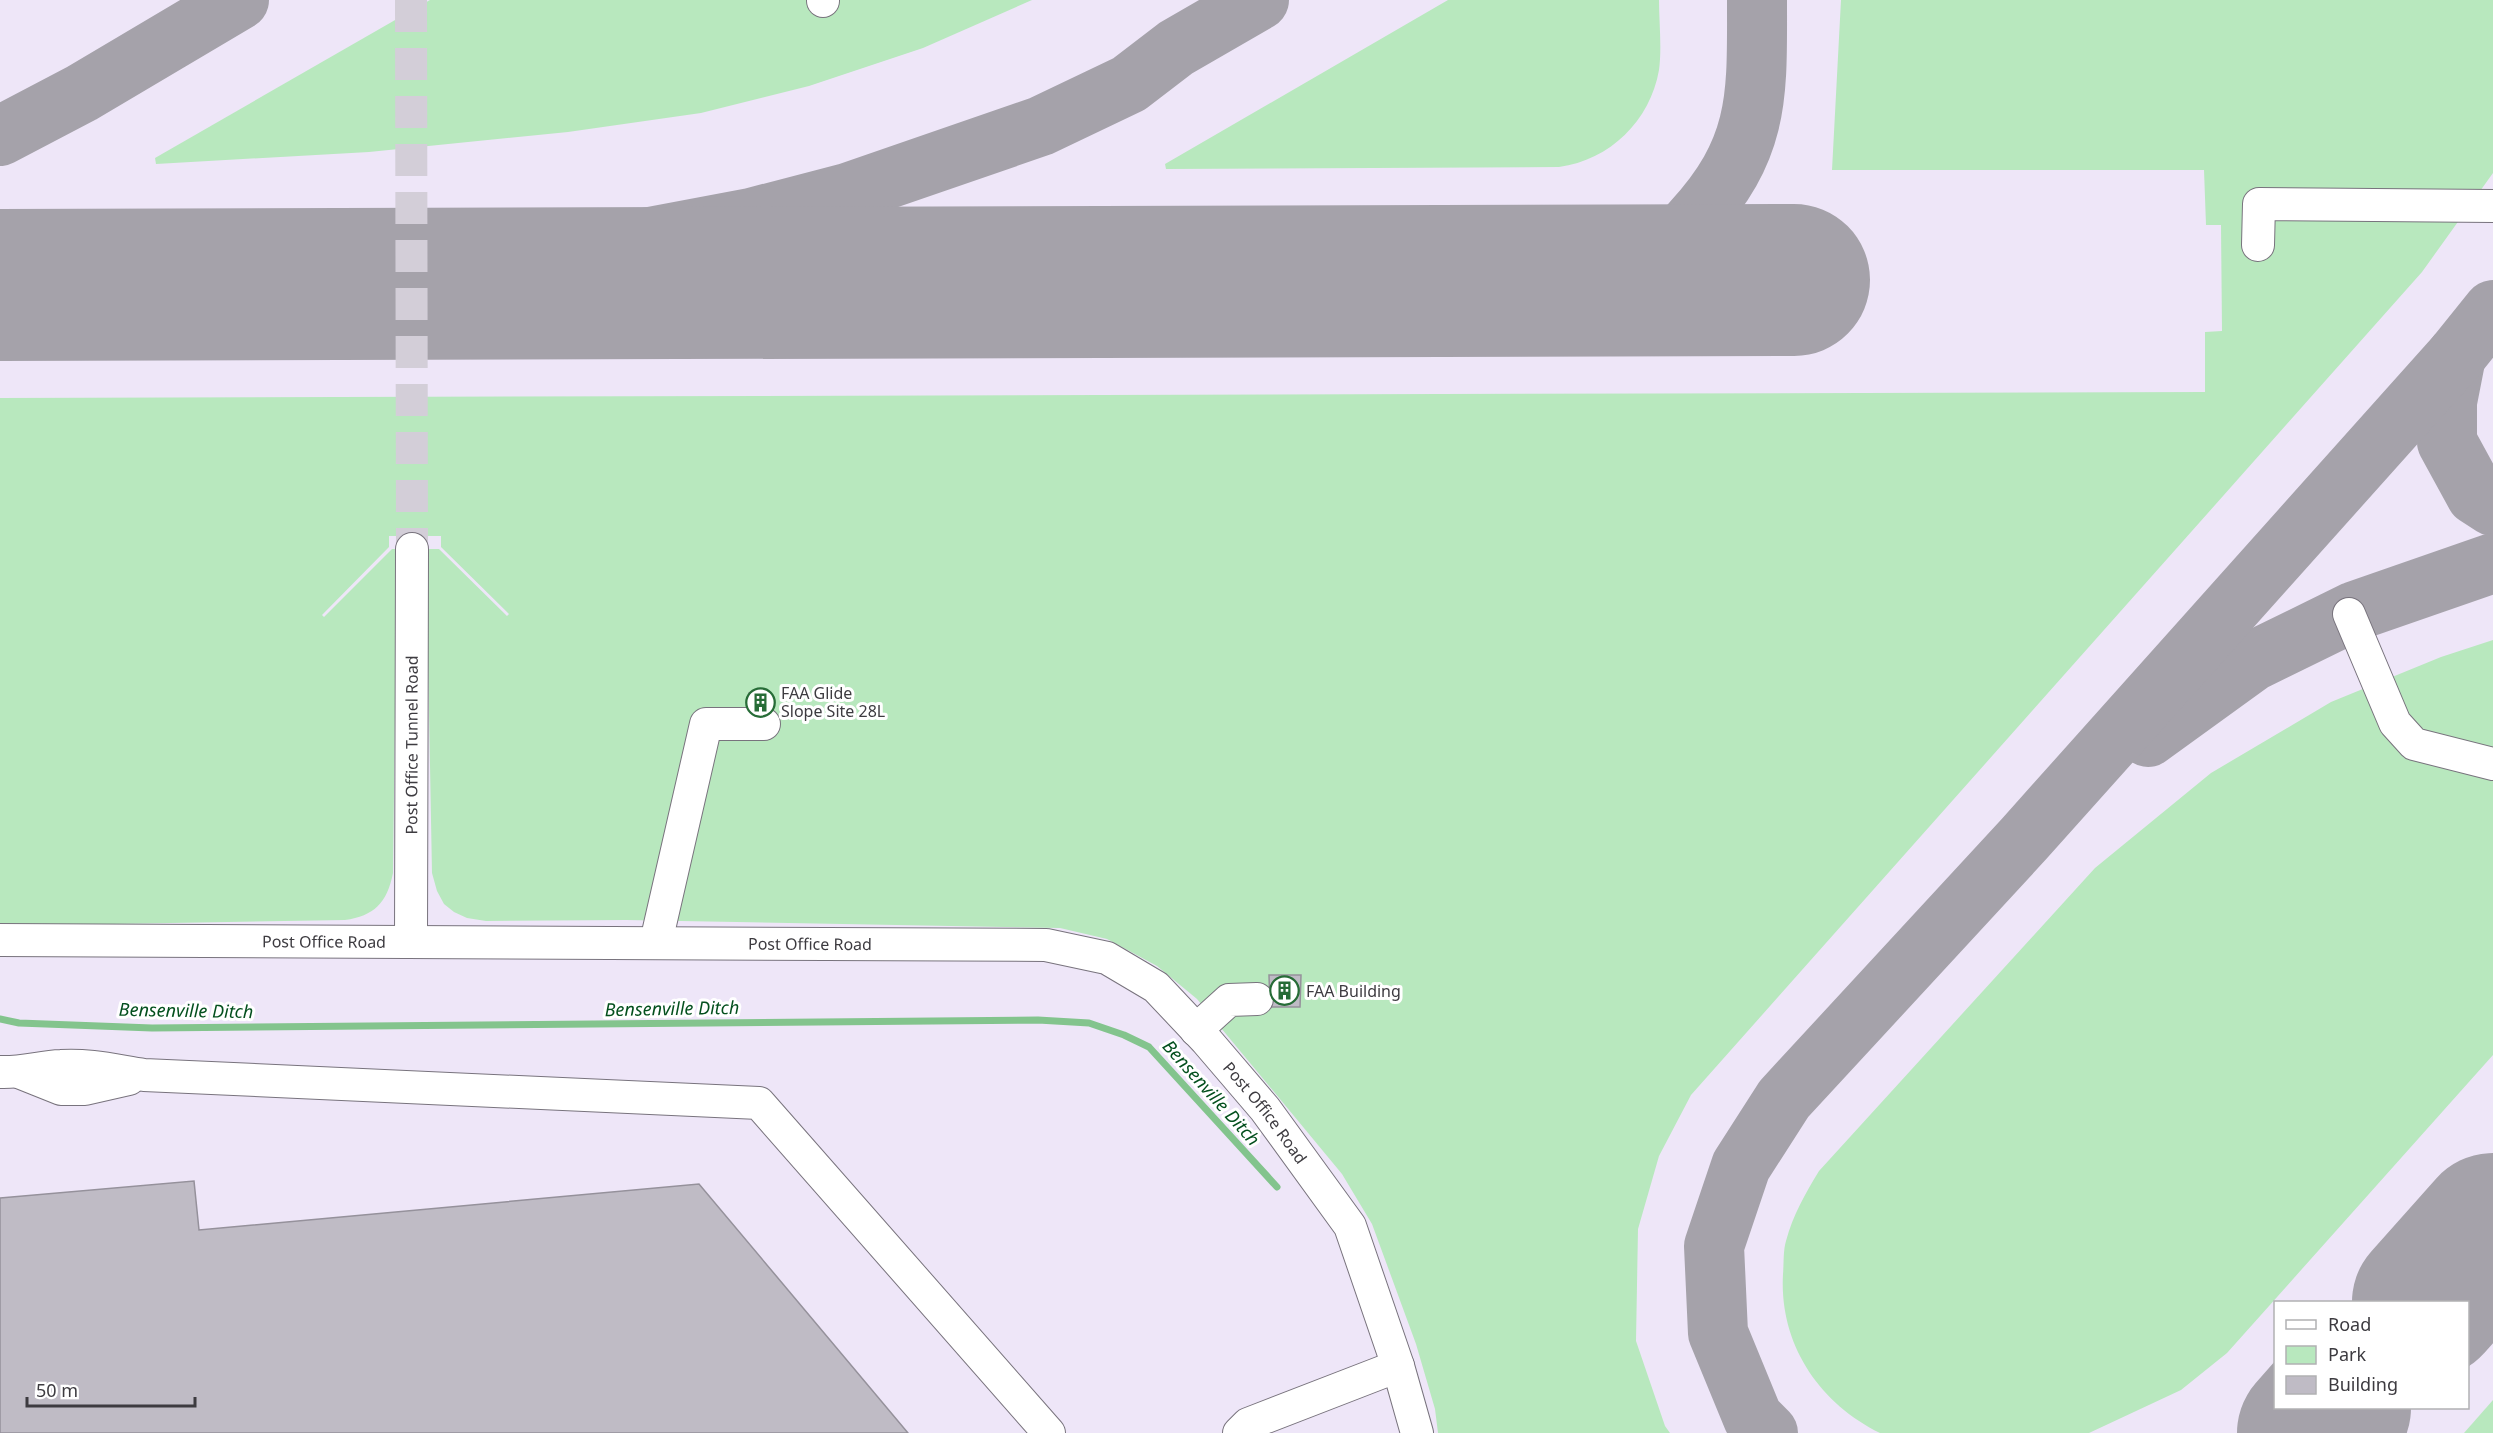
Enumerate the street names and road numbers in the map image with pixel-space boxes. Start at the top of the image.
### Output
street label: Post Office Tunnel Road [400,655,423,835]
street label: Post Office Road [262,930,386,953]
street label: Post Office Road [748,933,872,955]
street label: Post Office Road [1218,1057,1312,1168]

